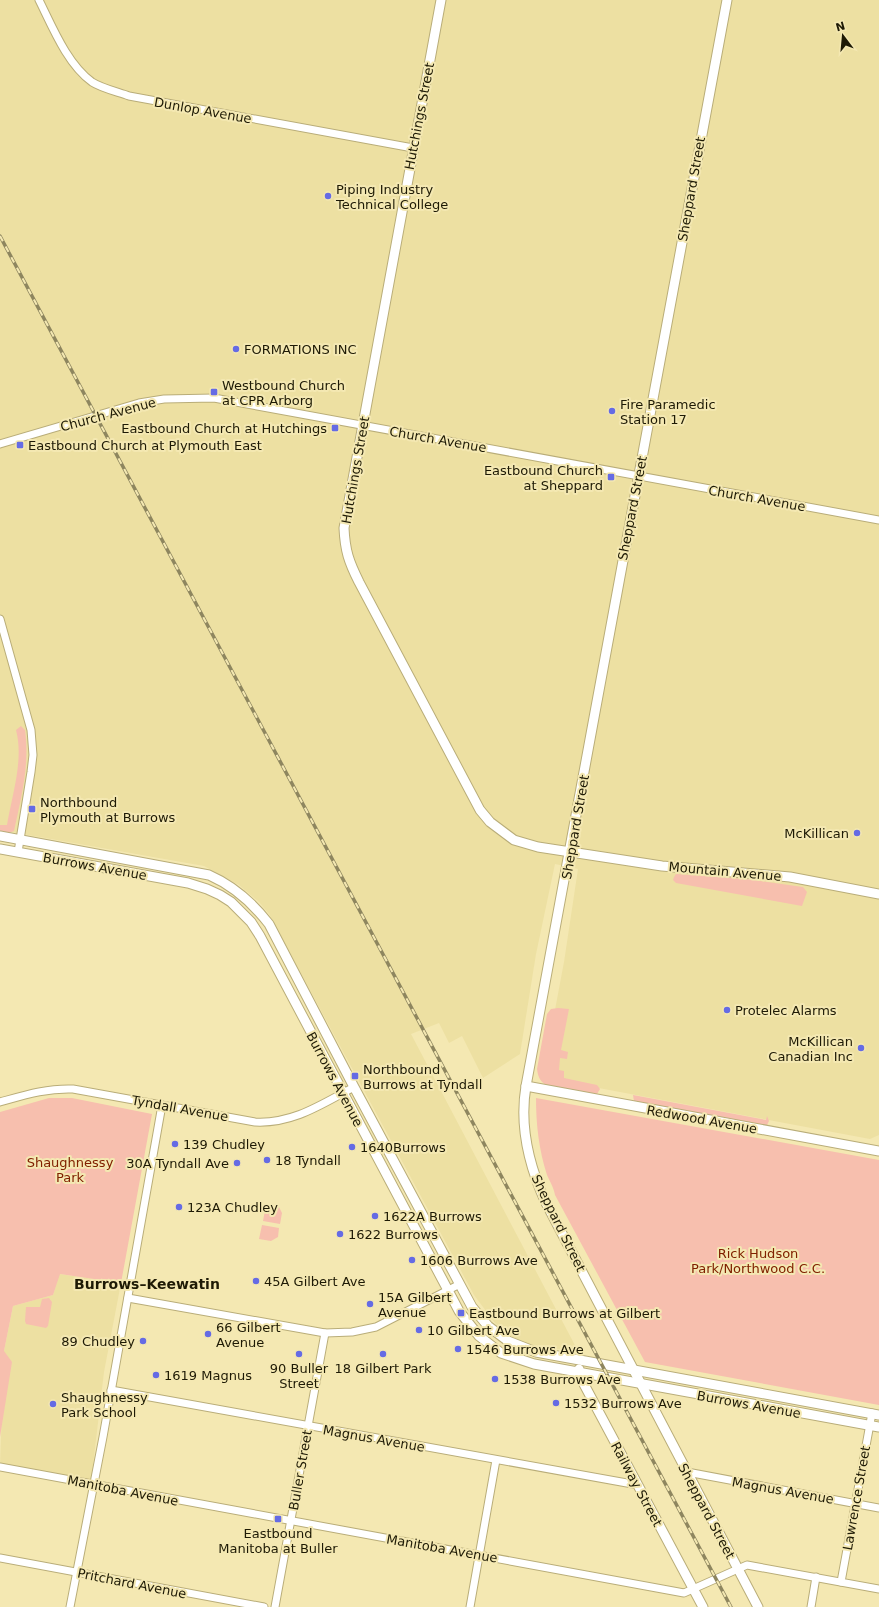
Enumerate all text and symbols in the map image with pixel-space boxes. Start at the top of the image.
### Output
north arrow [823,16,863,56]
text: N [834,19,847,34]
street label: Hutchings Street [402,61,437,171]
street label: Dunlop Avenue [153,95,253,126]
street label: Sheppard Street [675,136,708,243]
place label: Piping Industry Technical College [335,182,448,212]
marker: Piping Industry Technical College [323,191,333,201]
place label: FORMATIONS INC [244,342,357,357]
marker: FORMATIONS INC [231,344,241,354]
place label: Westbound Church at CPR Arborg [222,378,345,408]
marker: Westbound Church at CPR Arborg [209,387,219,397]
street label: Church Avenue [59,394,158,434]
place label: Fire Paramedic Station 17 [620,397,716,427]
marker: Fire Paramedic Station 17 [607,406,617,416]
street label: Hutchings Street [339,415,372,525]
place label: Eastbound Church at Hutchings [121,421,327,436]
marker: Eastbound Church at Hutchings [330,423,340,433]
street label: Church Avenue [388,424,488,455]
place label: Eastbound Church at Plymouth East [28,438,262,453]
marker: Eastbound Church at Plymouth East [15,440,25,450]
street label: Sheppard Street [615,455,650,562]
place label: Eastbound Church at Sheppard [484,463,603,493]
marker: Eastbound Church at Sheppard [606,472,616,482]
street label: Church Avenue [707,483,807,514]
street label: Sheppard Street [559,774,592,881]
place label: Northbound Plymouth at Burrows [40,795,176,825]
marker: Northbound Plymouth at Burrows [27,804,37,814]
place label: McKillican [784,826,849,841]
marker: McKillican [852,828,862,838]
street label: Burrows Avenue [42,850,148,883]
street label: Mountain Avenue [668,859,782,884]
place label: Protelec Alarms [735,1003,837,1018]
marker: Protelec Alarms [722,1005,732,1015]
street label: Burrows Avenue [303,1029,366,1129]
place label: McKillican Canadian Inc [768,1034,853,1064]
marker: McKillican Canadian Inc [856,1043,866,1053]
place label: Northbound Burrows at Tyndall [363,1062,482,1092]
marker: Northbound Burrows at Tyndall [350,1071,360,1081]
street label: Tyndall Avenue [130,1092,229,1124]
street label: Redwood Avenue [646,1102,758,1137]
place label: 139 Chudley [183,1137,265,1152]
marker: 139 Chudley [170,1139,180,1149]
place label: 1640Burrows [360,1140,446,1155]
marker: 1640Burrows [347,1142,357,1152]
place label: 18 Tyndall [275,1153,341,1168]
park label: Shaughnessy Park [27,1155,114,1185]
marker: 18 Tyndall [262,1155,272,1165]
place label: 30A Tyndall Ave [126,1156,229,1171]
marker: 30A Tyndall Ave [232,1158,242,1168]
street label: Sheppard Street [529,1172,589,1274]
place label: 123A Chudley [187,1200,278,1215]
marker: 123A Chudley [174,1202,184,1212]
place label: 1622A Burrows [383,1209,482,1224]
marker: 1622A Burrows [370,1211,380,1221]
place label: 1622 Burrows [348,1227,438,1242]
marker: 1622 Burrows [335,1229,345,1239]
park label: Rick Hudson Park/Northwood C.C. [691,1246,825,1276]
place label: 1606 Burrows Ave [420,1253,538,1268]
marker: 1606 Burrows Ave [407,1255,417,1265]
place label: 45A Gilbert Ave [264,1274,366,1289]
district label: Burrows–Keewatin [74,1276,220,1292]
marker: 45A Gilbert Ave [251,1276,261,1286]
place label: 15A Gilbert Avenue [378,1290,452,1320]
marker: 15A Gilbert Avenue [365,1299,375,1309]
place label: Eastbound Burrows at Gilbert [469,1306,660,1321]
marker: Eastbound Burrows at Gilbert [456,1308,466,1318]
place label: 66 Gilbert Avenue [216,1320,281,1350]
place label: 10 Gilbert Ave [427,1323,520,1338]
marker: 10 Gilbert Ave [414,1325,424,1335]
marker: 66 Gilbert Avenue [203,1329,213,1339]
place label: 89 Chudley [61,1334,135,1349]
marker: 89 Chudley [138,1336,148,1346]
place label: 1546 Burrows Ave [466,1342,584,1357]
marker: 1546 Burrows Ave [453,1344,463,1354]
marker: 90 Buller Street [294,1349,304,1359]
marker: 18 Gilbert Park [378,1349,388,1359]
place label: 90 Buller Street [270,1361,329,1391]
place label: 18 Gilbert Park [335,1361,432,1376]
place label: 1619 Magnus [164,1368,252,1383]
marker: 1619 Magnus [151,1370,161,1380]
place label: 1538 Burrows Ave [503,1372,621,1387]
marker: 1538 Burrows Ave [490,1374,500,1384]
street label: Burrows Avenue [696,1388,802,1421]
place label: Shaughnessy Park School [61,1390,148,1420]
place label: 1532 Burrows Ave [564,1396,682,1411]
marker: 1532 Burrows Ave [551,1398,561,1408]
marker: Shaughnessy Park School [48,1399,58,1409]
street label: Magnus Avenue [322,1422,426,1455]
street label: Buller Street [286,1429,315,1511]
street label: Railway Street [608,1439,665,1529]
street label: Lawrence Street [840,1445,873,1552]
street label: Sheppard Street [675,1461,738,1562]
street label: Manitoba Avenue [66,1472,180,1509]
street label: Magnus Avenue [731,1474,835,1507]
marker: Eastbound Manitoba at Buller [273,1514,283,1524]
place label: Eastbound Manitoba at Buller [218,1526,338,1556]
street label: Manitoba Avenue [385,1531,499,1566]
street label: Pritchard Avenue [76,1566,188,1601]

